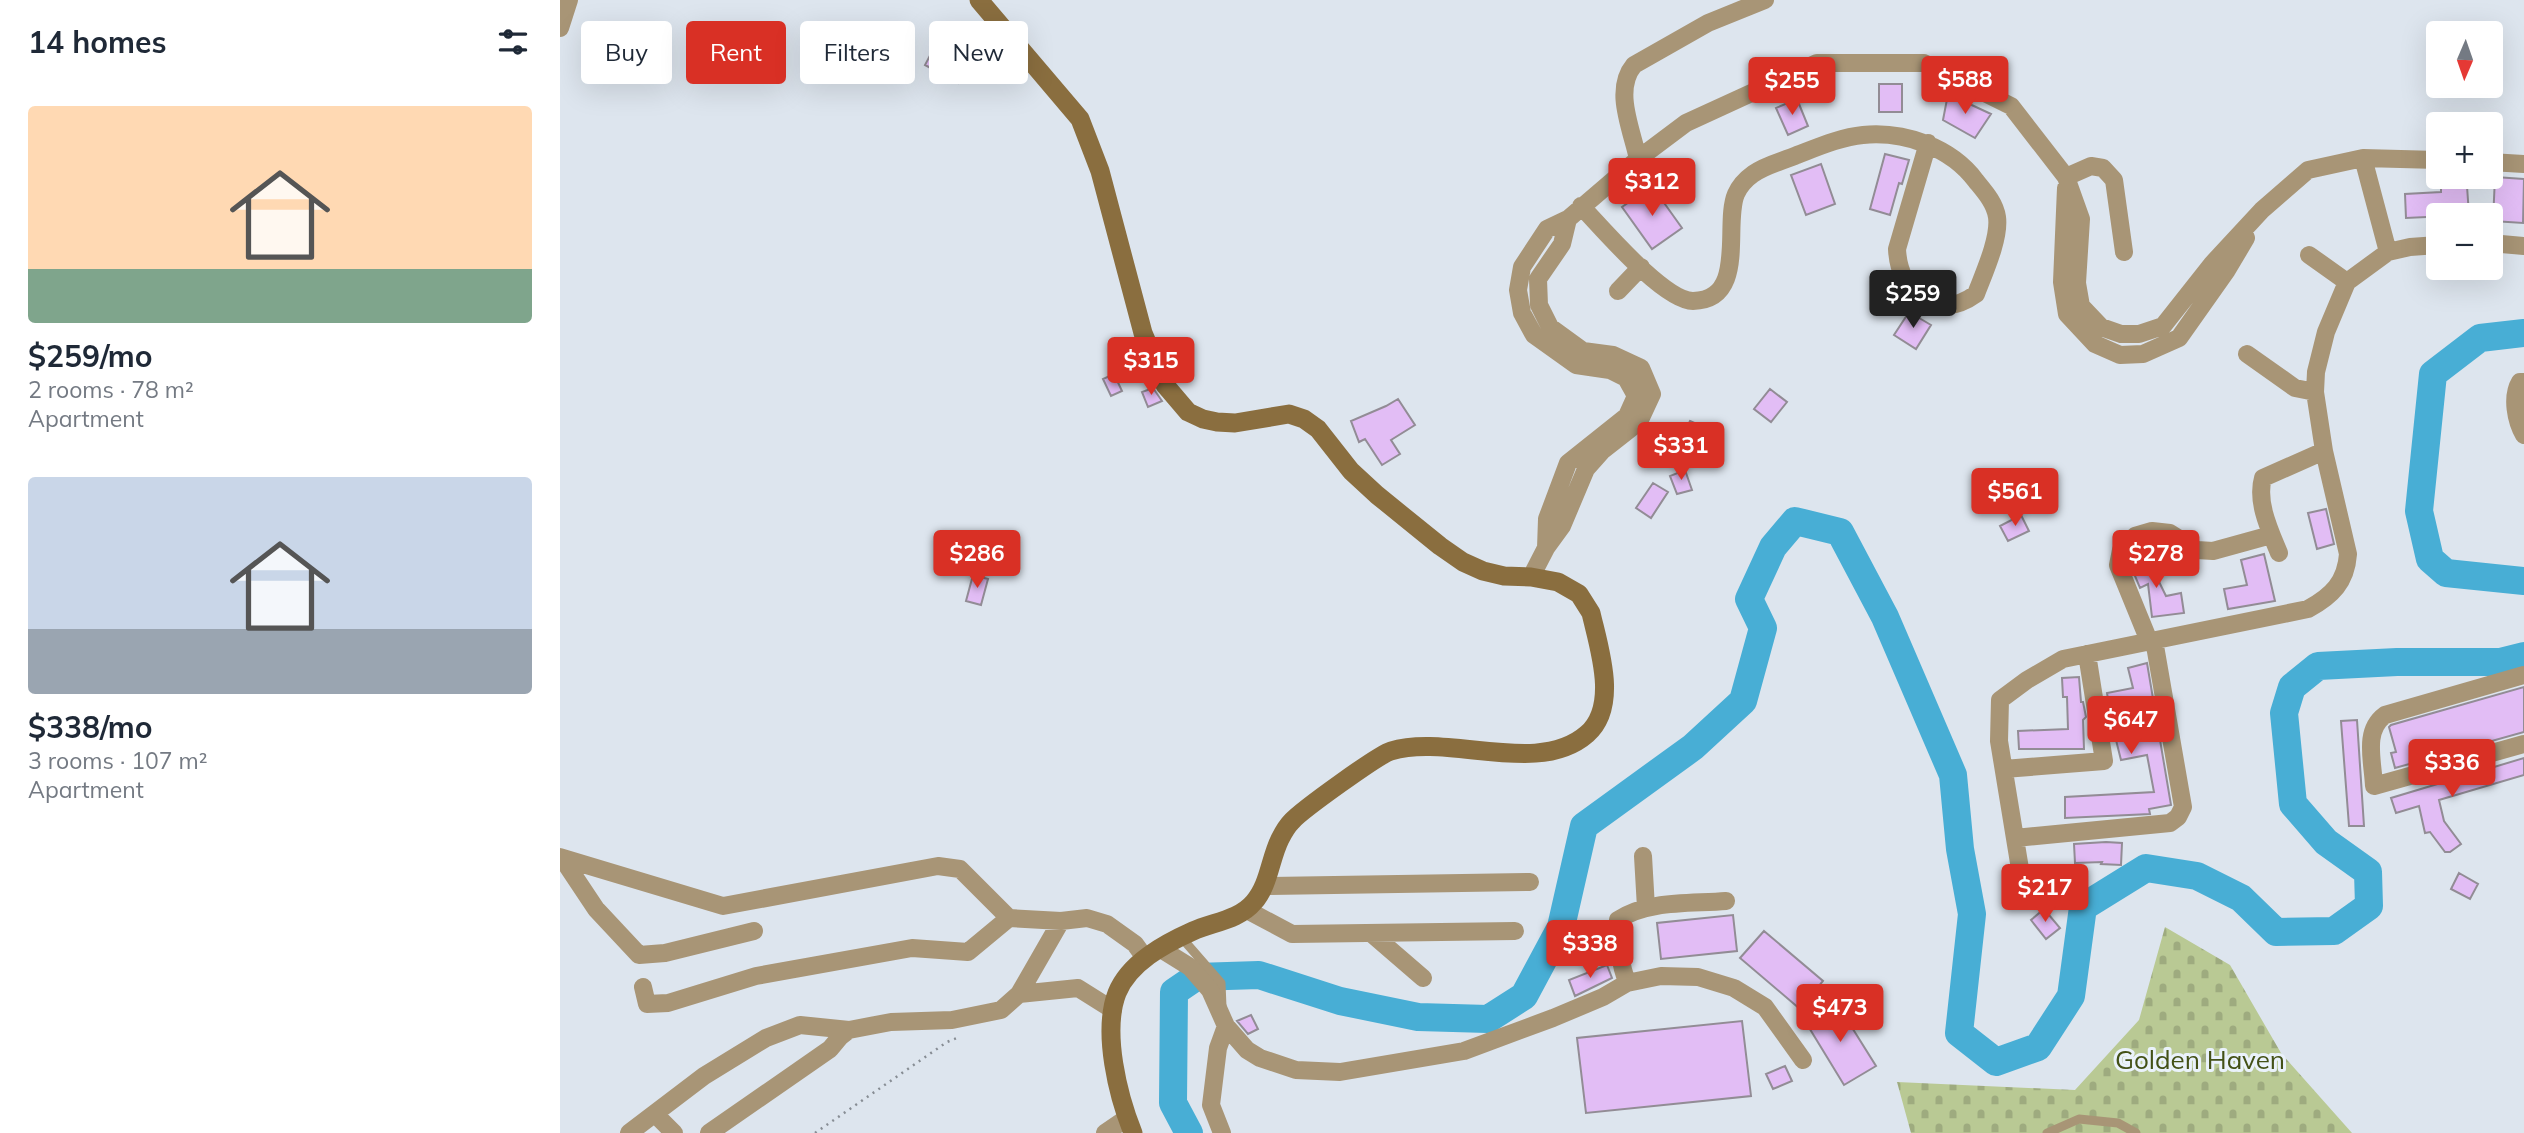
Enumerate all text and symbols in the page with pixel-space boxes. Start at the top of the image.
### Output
chip: Buy [581,21,672,84]
chip: Rent [686,21,786,84]
chip: Filters [800,21,915,84]
chip: New [929,21,1028,84]
north arrow [2426,21,2502,98]
map controls [2426,21,2503,280]
text: 14 homes [28,23,167,61]
icon: filters [494,23,532,61]
pin: $588 [1924,57,2006,116]
pin: $255 [1751,58,1833,117]
text: $588 [1937,64,1993,93]
text: $255 [1764,65,1820,94]
button: + [2426,112,2503,189]
icon: home [217,152,343,278]
pin: $312 [1611,158,1693,218]
text: $312 [1624,166,1680,195]
button: − [2426,203,2503,280]
pin: $259 [1872,270,1954,330]
text: $259 [1885,278,1941,307]
text: $259/mo [28,337,152,375]
pin: $315 [1110,338,1192,397]
text: $315 [1123,345,1179,374]
text: 2 rooms · 78 m² [28,375,194,404]
text: Apartment [28,404,144,433]
pin: $331 [1640,422,1722,482]
text: $331 [1653,430,1709,459]
pin: $561 [1974,468,2056,528]
text: $561 [1987,476,2043,505]
icon: home [217,523,343,649]
pin: $286 [936,530,1018,590]
pin: $278 [2115,530,2197,590]
text: $286 [949,538,1005,567]
text: $278 [2128,538,2184,567]
pin: $647 [2090,696,2172,756]
text: $647 [2103,704,2159,733]
text: $338/mo [28,708,152,746]
pin: $336 [2411,740,2493,799]
text: 3 rooms · 107 m² [28,746,208,775]
text: $336 [2424,747,2480,776]
text: Apartment [28,775,144,804]
pin: $217 [2004,864,2086,924]
text: $217 [2017,872,2073,901]
pin: $338 [1549,920,1631,980]
text: $338 [1562,928,1618,957]
pin: $473 [1799,984,1881,1044]
text: $473 [1812,992,1868,1021]
park label: Golden Haven [2115,1043,2285,1076]

